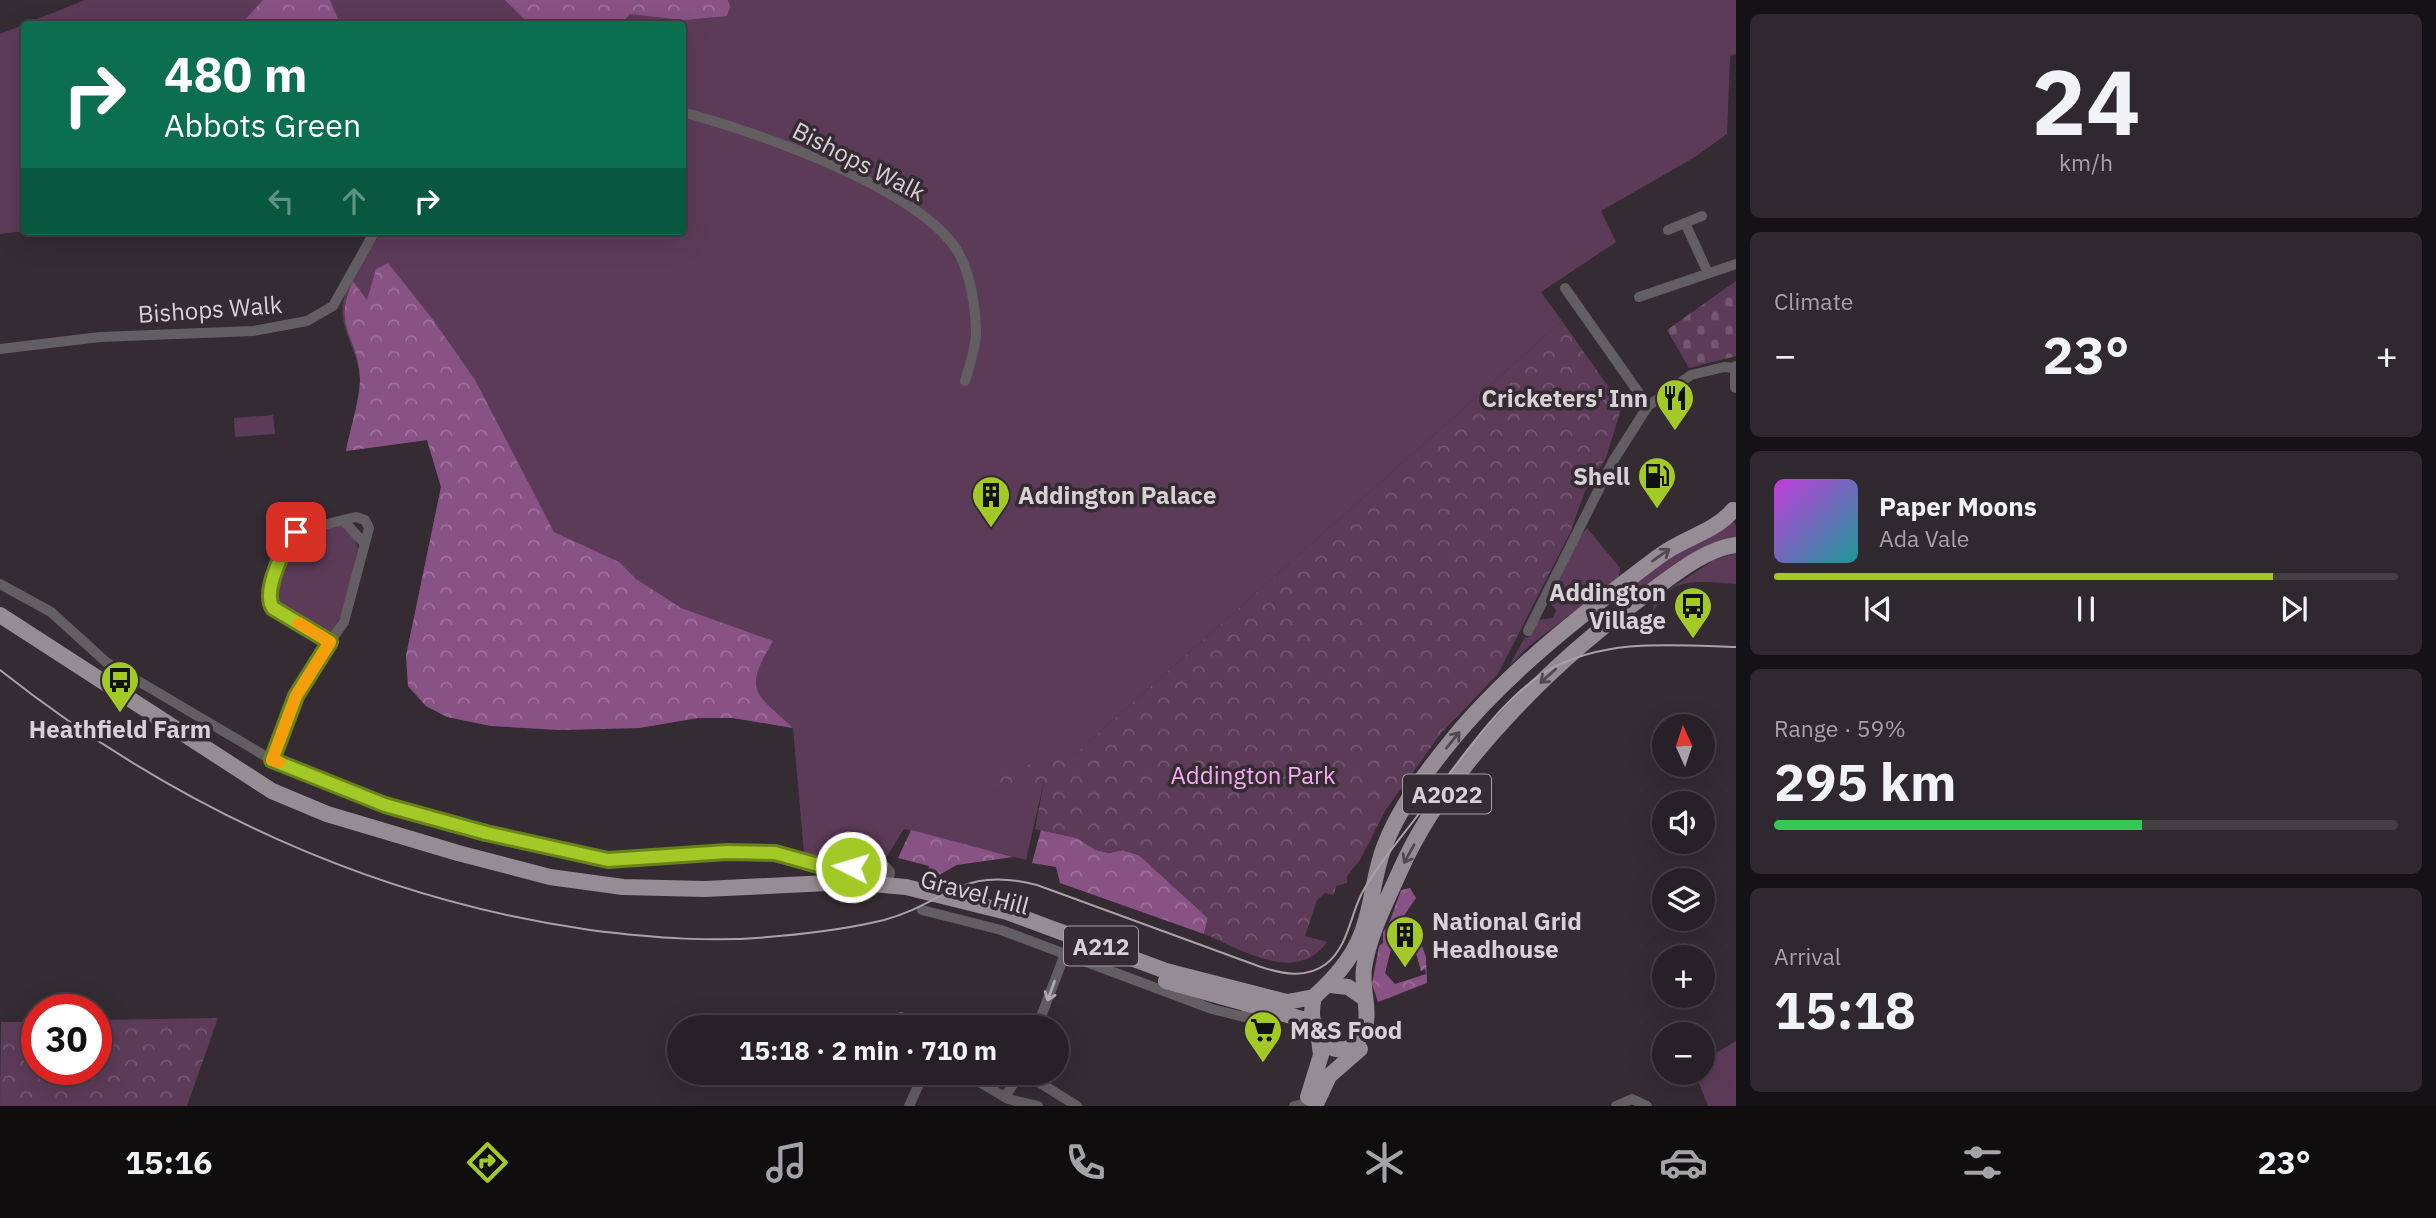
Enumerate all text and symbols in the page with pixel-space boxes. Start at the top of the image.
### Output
text: 480 m [164,42,308,105]
text: 24 [2031,42,2141,160]
icon: right [49,49,140,140]
text: Abbots Green [164,104,361,146]
street label: Bishops Walk [787,114,931,208]
text: km/h [2059,147,2113,177]
icon: left [262,182,300,220]
icon: ahead [335,182,373,220]
icon: right [408,182,446,220]
text: Climate [1774,286,1853,316]
street label: Bishops Walk [137,288,284,330]
text: 23° [2043,321,2129,388]
text: − [1774,330,1797,379]
text: + [2375,330,2398,379]
restaurant icon: Cricketers' Inn [1654,377,1696,432]
place label: Cricketers' Inn [1482,382,1648,414]
fuel station icon: Shell [1636,455,1678,510]
place label: Shell [1573,460,1630,492]
building icon: Addington Palace [970,474,1012,529]
place label: Addington Palace [1018,479,1216,511]
text: Paper Moons [1879,489,2037,523]
pin [266,502,326,562]
icon: arrive [277,513,315,551]
text: Ada Vale [1879,523,1969,553]
one-way arrow [1651,548,1670,563]
place label: Addington Village [1549,576,1666,636]
bus stop icon: Addington Village [1672,585,1714,640]
icon: previous [1859,590,1897,628]
icon: pause [2067,590,2105,628]
icon: next [2275,590,2313,628]
bus stop icon: Heathfield Farm [99,659,141,714]
one-way arrow [1540,668,1558,684]
place label: Heathfield Farm [29,713,211,745]
text: Range · 59% [1774,713,1906,743]
north arrow [1652,714,1715,777]
map controls [1652,714,1715,1085]
one-way arrow [1445,731,1461,749]
text: 295 km [1774,748,1956,815]
park label: Addington Park [1170,759,1336,791]
road number: A2022 [1403,774,1491,814]
button: sound [1652,791,1715,854]
position arrow [814,830,888,904]
one-way arrow [1402,844,1416,864]
street label: Gravel Hill [917,862,1033,922]
button: layers [1652,868,1715,931]
place label: National Grid Headhouse [1432,905,1582,965]
building icon: National Grid Headhouse [1384,914,1426,969]
road number: A212 [1064,926,1138,965]
text: Arrival [1774,941,1841,971]
button: + [1652,945,1715,1008]
text: 15:18 [1774,976,1916,1043]
one-way arrow [1044,979,1056,1001]
speed limit sign: 30 [21,994,112,1085]
supermarket icon: M&S Food [1242,1009,1284,1064]
place label: M&S Food [1290,1014,1402,1046]
button: − [1652,1022,1715,1085]
text: 15:18 · 2 min · 710 m [739,1033,997,1067]
icon: directions [463,1138,512,1187]
icon: music [762,1138,811,1187]
icon: phone [1061,1138,1110,1187]
icon: climate [1360,1138,1409,1187]
icon: car [1659,1138,1708,1187]
icon: filters [1958,1138,2007,1187]
text: 15:16 [125,1141,212,1183]
text: 23° [2257,1141,2311,1183]

